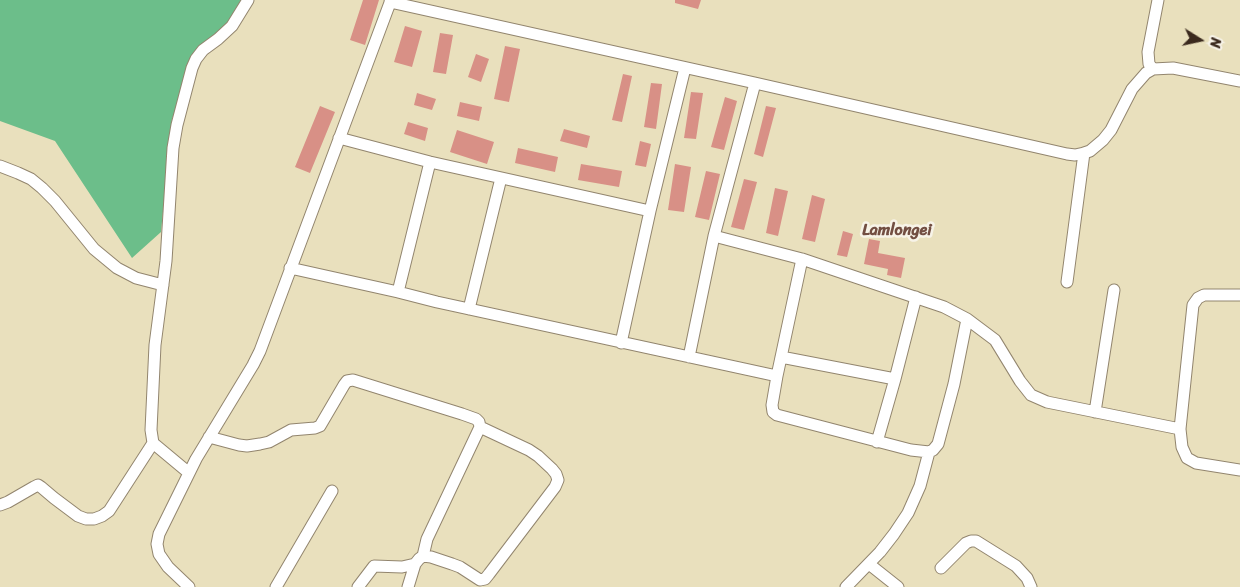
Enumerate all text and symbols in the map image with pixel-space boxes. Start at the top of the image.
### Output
north arrow [1175,15,1225,65]
text: N [1202,36,1228,50]
district label: Lamlongei [862,221,932,241]

